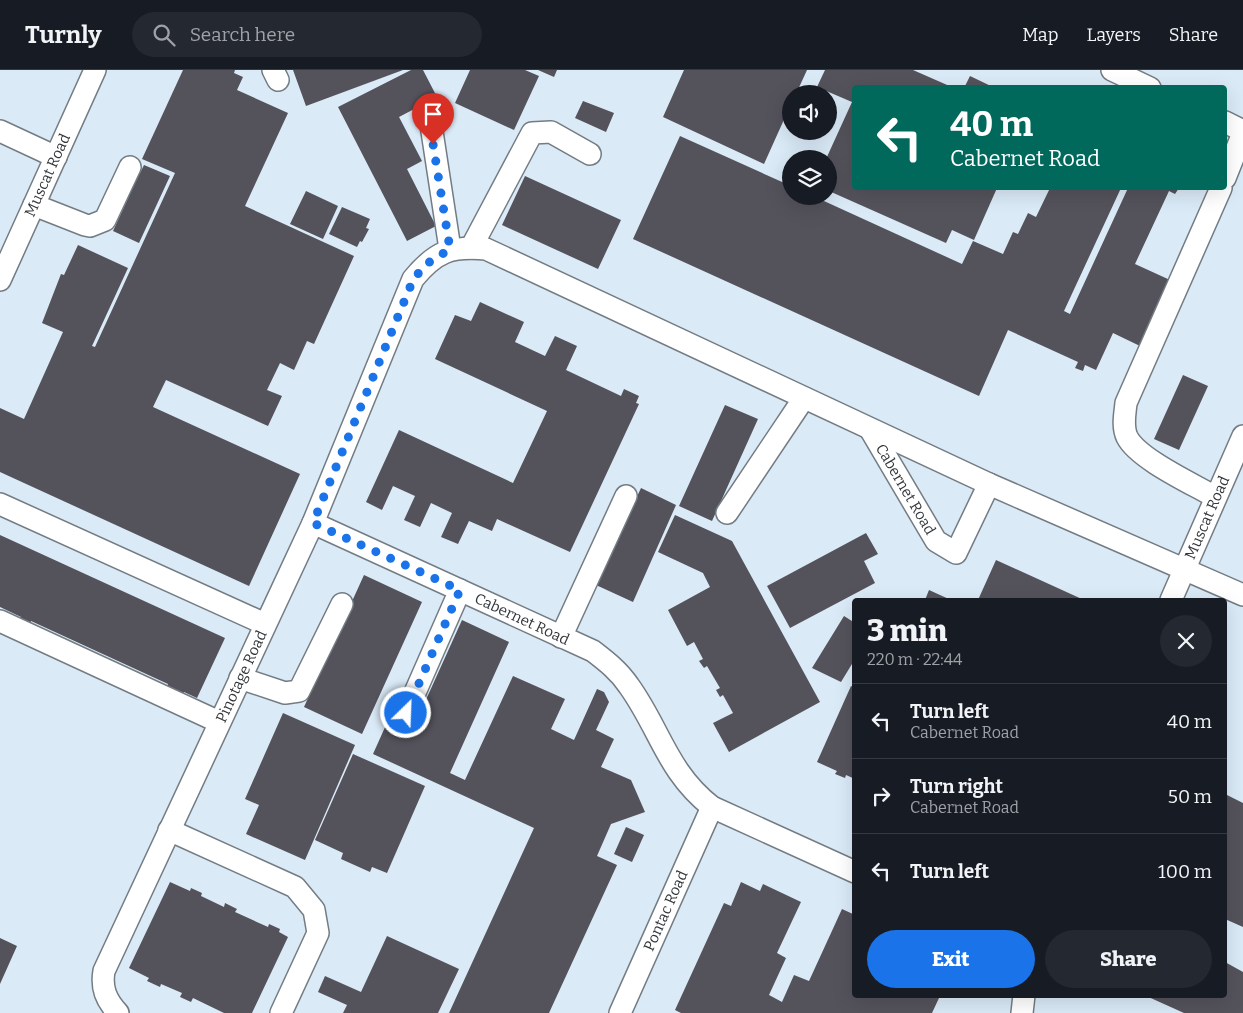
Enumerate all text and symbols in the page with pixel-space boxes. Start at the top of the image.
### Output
search box [132,12,482,57]
text: Turnly [25,21,102,49]
icon: search [150,21,178,49]
text: Search here [190,23,295,46]
text: Map [1022,24,1058,46]
text: Layers [1086,24,1141,46]
text: Share [1169,24,1218,46]
map controls [782,85,837,205]
button: sound [782,85,837,140]
pin [412,93,454,144]
icon: arrive [419,100,447,128]
text: 40 m [950,103,1033,145]
icon: left [867,105,932,170]
street label: Muscat Road [21,131,74,220]
text: Cabernet Road [950,145,1100,172]
button: layers [782,150,837,205]
street label: Cabernet Road [872,441,939,538]
street label: Muscat Road [1181,473,1233,562]
street label: Cabernet Road [472,589,572,649]
text: 3 min [867,613,947,649]
button: close [1160,615,1212,667]
street label: Pinotage Road [212,628,271,726]
text: 220 m · 22:44 [867,650,962,669]
position arrow [379,686,431,738]
text: Turn left [910,700,989,723]
icon: left [867,707,895,735]
text: 40 m [1167,710,1212,733]
text: Cabernet Road [910,723,1019,742]
text: Turn right [910,775,1003,798]
icon: right [867,782,895,810]
text: 50 m [1168,785,1212,808]
text: Cabernet Road [910,798,1019,817]
icon: left [867,857,895,885]
text: Turn left [910,860,989,883]
text: 100 m [1158,860,1212,883]
street label: Pontac Road [640,868,692,954]
button: Exit [867,930,1035,988]
button: Share [1045,930,1212,988]

